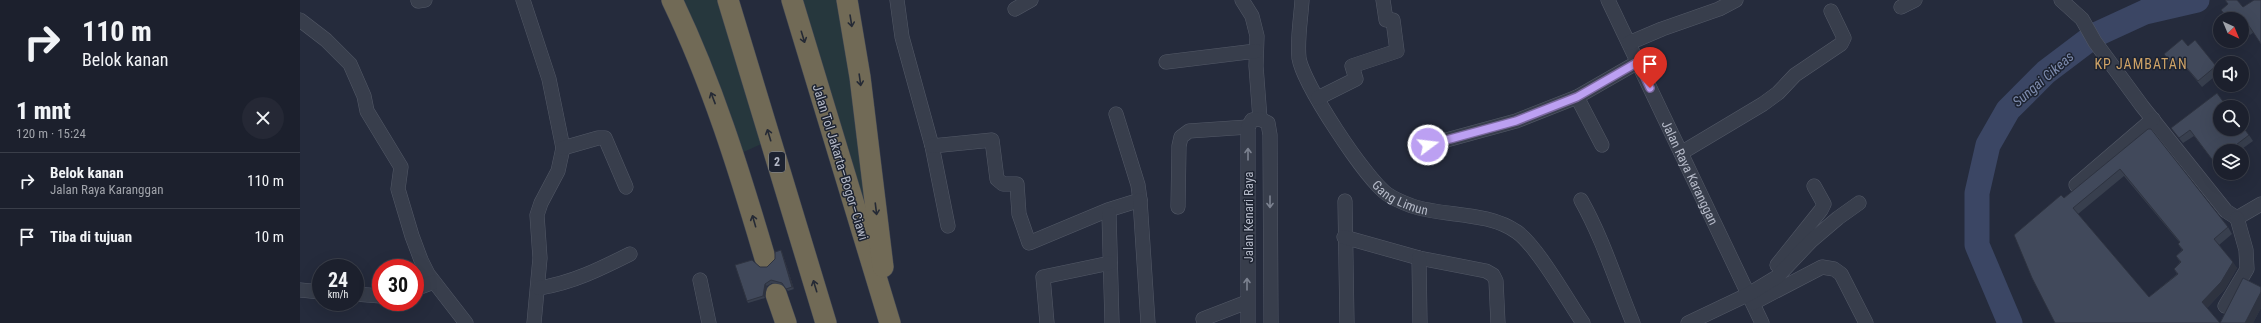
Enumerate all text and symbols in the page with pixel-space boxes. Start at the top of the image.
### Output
north arrow [2213,12,2249,48]
map controls [2213,12,2249,180]
one-way arrow [847,14,855,27]
text: 110 m [82,15,152,48]
icon: right [16,16,68,68]
one-way arrow [800,31,807,44]
pin [1633,47,1667,88]
water label: Sungai Cikeas [2009,48,2077,110]
text: Belok kanan [82,49,168,70]
icon: arrive [1639,53,1661,75]
district label: KP JAMBATAN [2094,56,2188,72]
button: sound [2213,56,2249,92]
one-way arrow [856,73,864,86]
street label: Jalan Tol Jakarta–Bogor–Ciawi [810,83,871,242]
one-way arrow [708,92,716,104]
text: 1 mnt [16,97,71,125]
button: close [242,97,284,139]
button: search [2213,100,2249,136]
street label: Jalan Raya Karanggan [1659,118,1721,227]
position arrow [1407,124,1449,166]
text: 120 m · 15:24 [16,126,86,141]
one-way arrow [765,128,772,141]
button: layers [2213,144,2249,180]
one-way arrow [1244,148,1252,161]
road number: 2 [769,152,785,172]
text: Belok kanan [50,164,124,182]
icon: right [16,170,38,192]
street label: Jalan Kenari Raya [1241,171,1256,263]
text: 110 m [247,172,284,190]
street label: Gang Limun [1369,177,1429,218]
text: Jalan Raya Karanggan [50,182,163,197]
one-way arrow [1266,195,1274,208]
one-way arrow [872,202,880,215]
one-way arrow [750,214,757,227]
icon: arrive [16,226,38,248]
text: Tiba di tujuan [50,228,132,246]
text: 10 m [254,228,284,246]
speed limit sign: 30 [372,259,424,311]
text: 24 [328,268,348,292]
one-way arrow [1243,278,1251,291]
one-way arrow [810,280,818,292]
text: km/h [328,289,348,300]

